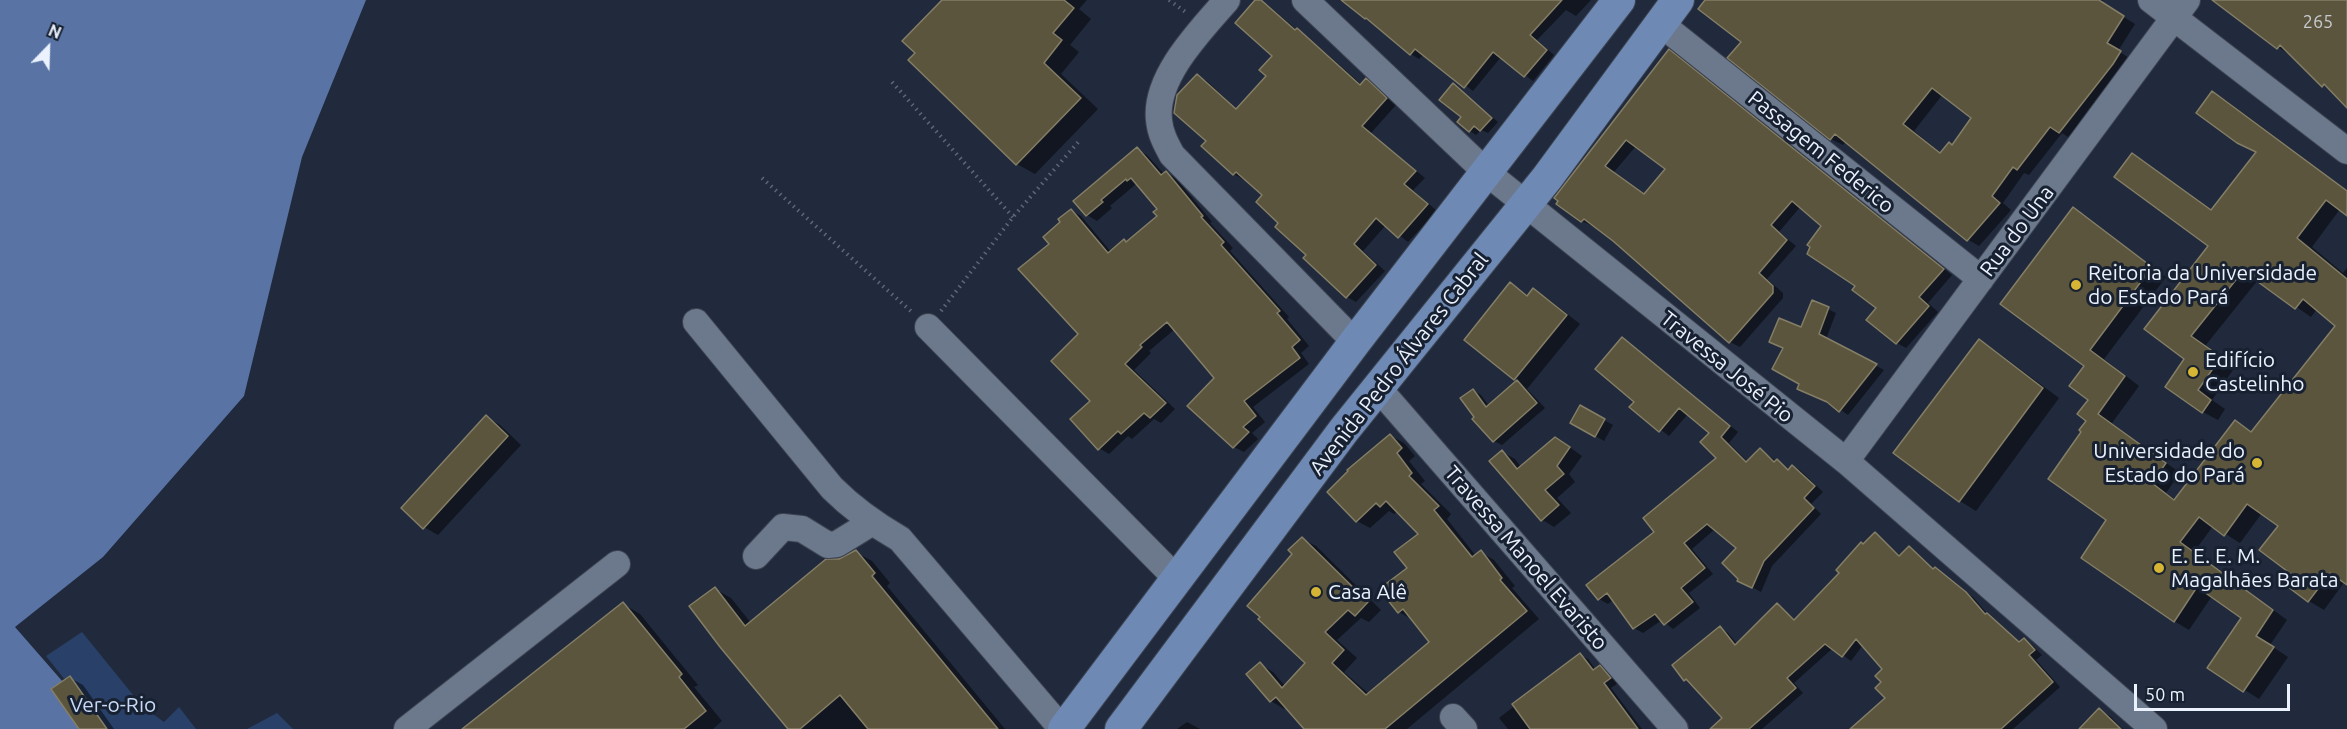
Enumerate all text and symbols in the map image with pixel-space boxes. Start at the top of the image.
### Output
house number: 265 [2303,11,2333,33]
north arrow [18,18,78,78]
text: N [46,21,64,42]
street label: Passagem Federico [1743,85,1899,219]
street label: Rua do Una [1975,181,2059,281]
street label: Avenida Pedro Álvares Cabral [1304,248,1494,480]
place label: Reitoria da Universidade do Estado Pará [2088,260,2317,310]
marker: Reitoria da Universidade do Estado Pará [2069,278,2083,292]
street label: Travessa José Pio [1656,306,1798,428]
place label: Edifício Castelinho [2205,347,2304,397]
marker: Edifício Castelinho [2186,365,2200,379]
place label: Universidade do Estado do Pará [2093,438,2245,488]
marker: Universidade do Estado do Pará [2250,456,2264,470]
street label: Travessa Manoel Evaristo [1439,461,1613,655]
place label: E. E. E. M. Magalhães Barata [2171,543,2339,593]
marker: E. E. E. M. Magalhães Barata [2152,561,2166,575]
place label: Casa Alê [1328,579,1407,605]
marker: Casa Alê [1309,585,1323,599]
scale bar [2137,672,2293,710]
text: 50 m [2145,684,2185,704]
park label: Ver-o-Rio [70,692,156,718]

